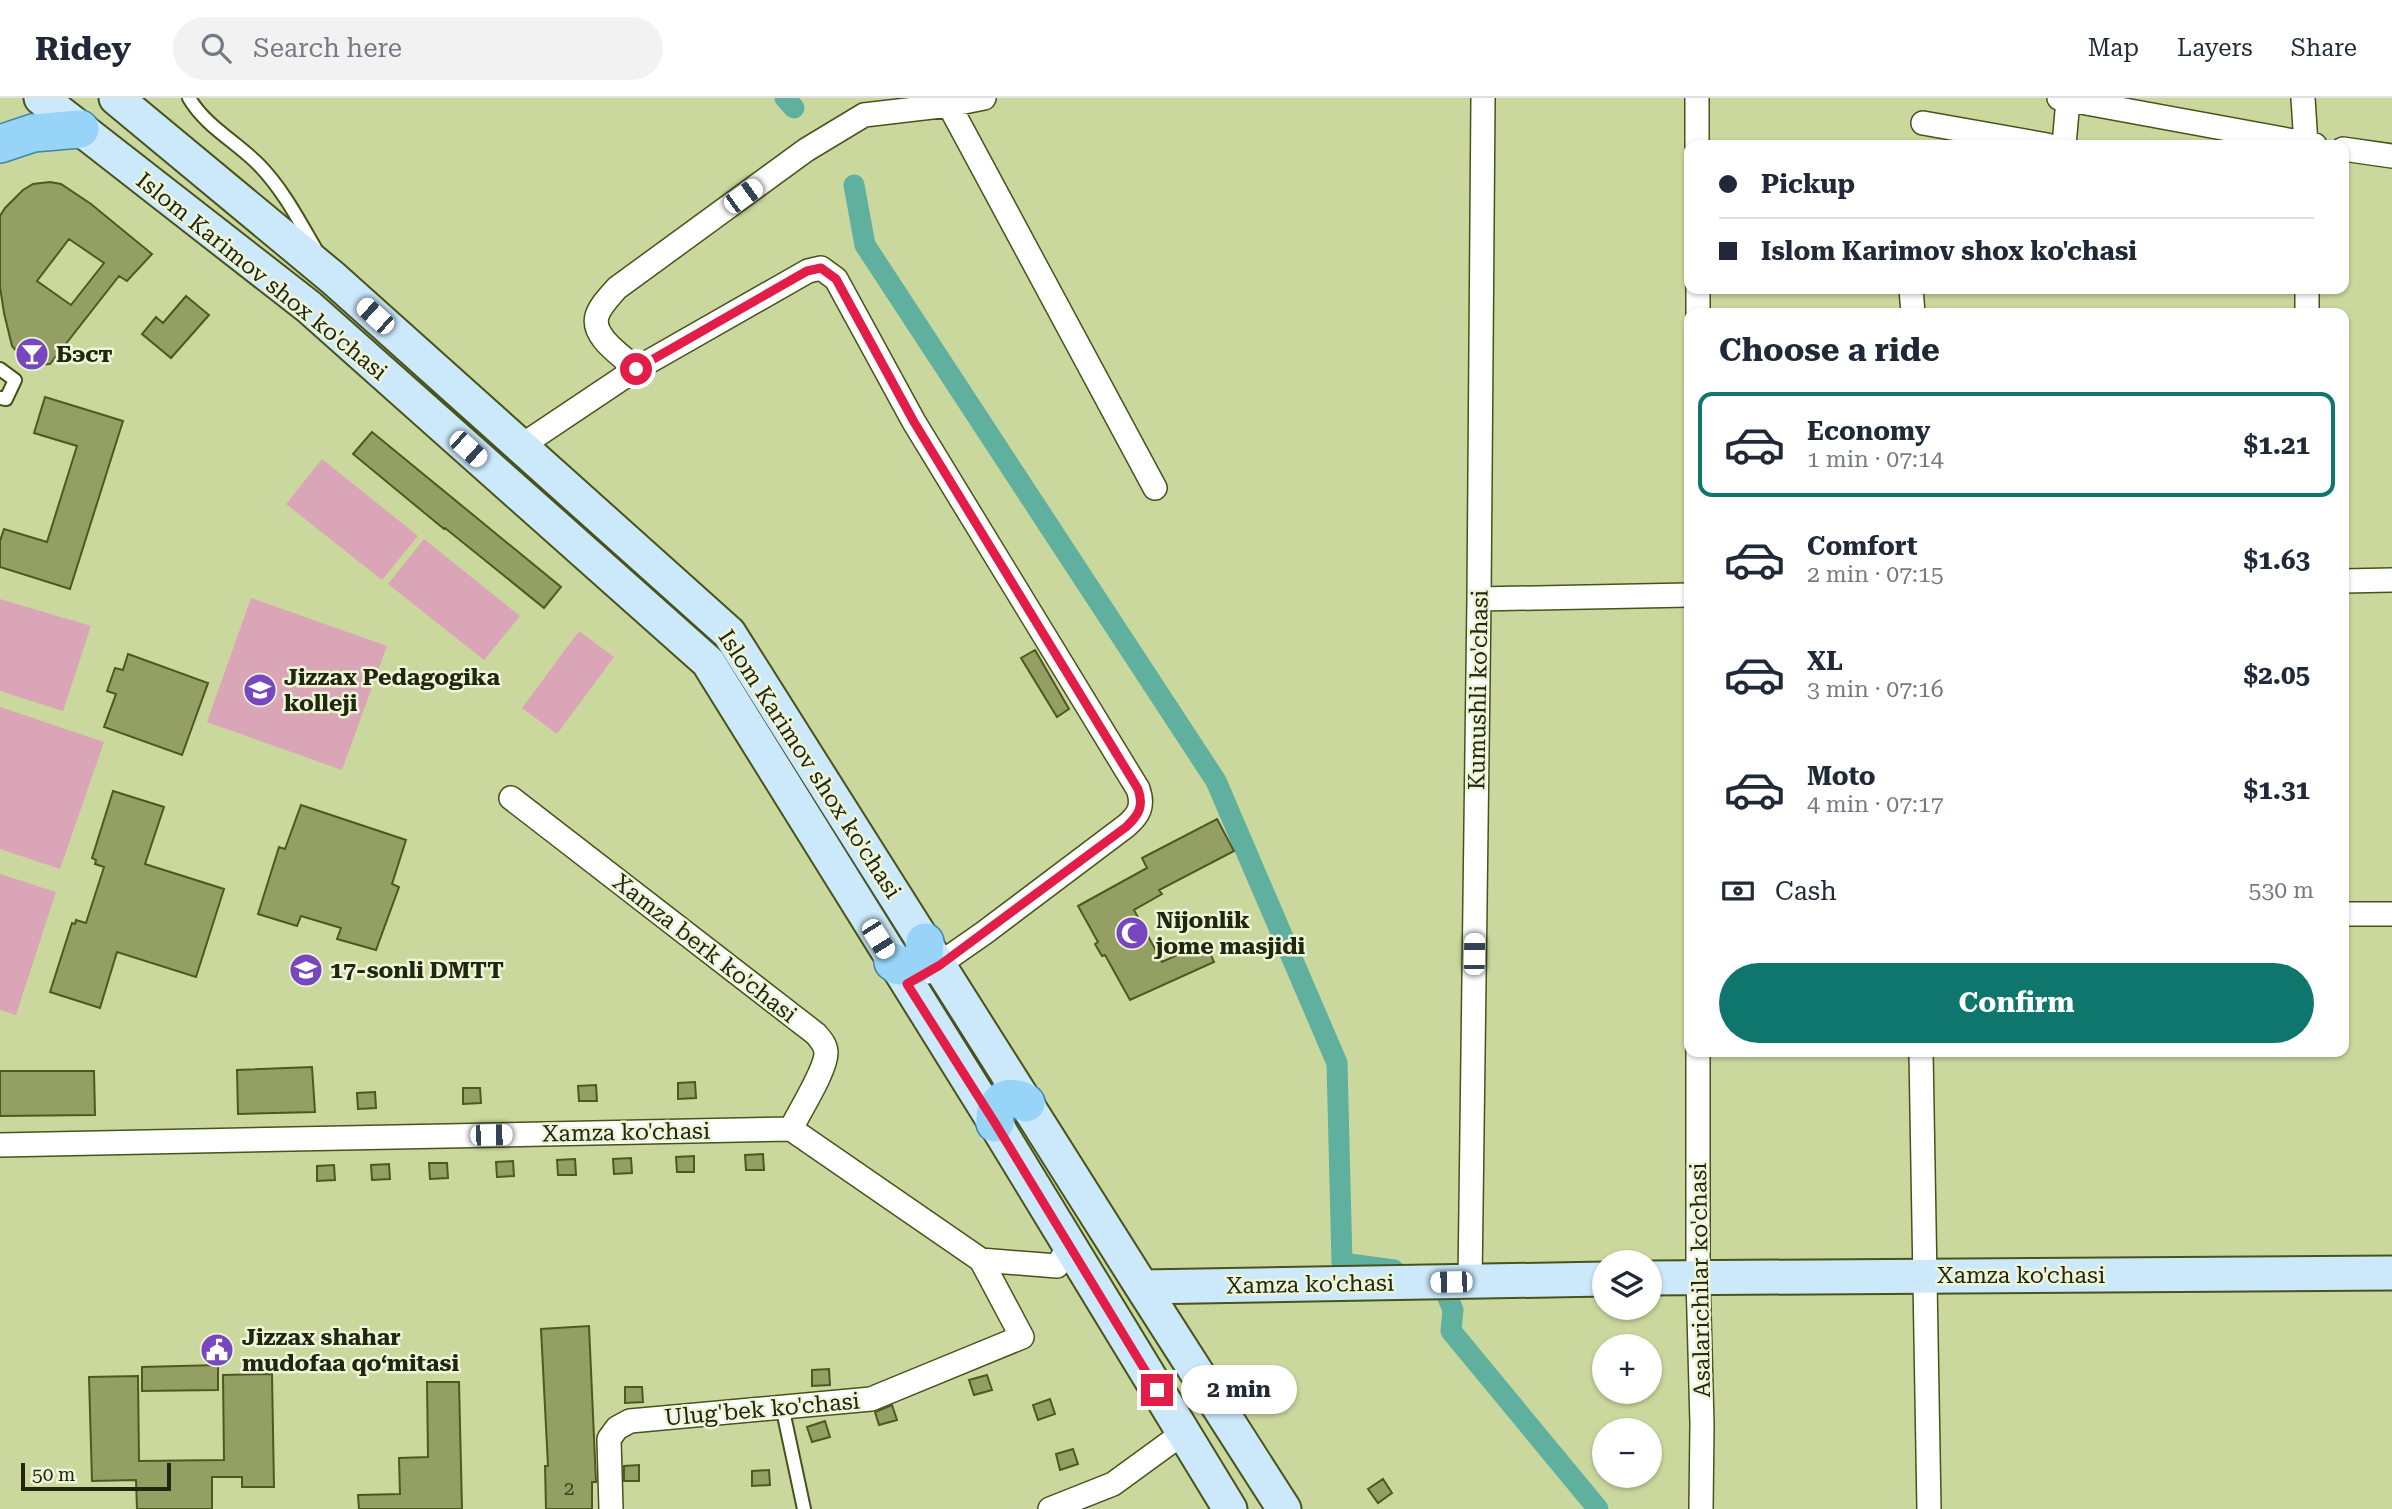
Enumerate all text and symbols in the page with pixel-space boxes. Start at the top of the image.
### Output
search box [173,17,663,80]
text: Ridey [35,29,131,68]
icon: search [197,29,235,67]
text: Search here [253,33,402,63]
text: Map [2088,34,2139,62]
text: Layers [2177,34,2253,62]
text: Share [2291,34,2357,62]
street label: Islom Karimov shox ko'chasi [131,167,393,386]
text: Pickup [1761,169,1855,199]
car [720,175,767,217]
text: Islom Karimov shox ko'chasi [1761,236,2137,266]
car [353,294,398,338]
text: Choose a ride [1719,331,1940,369]
bar icon: Бэст [13,335,51,373]
place label: Бэст [56,341,113,368]
route start [620,353,652,385]
icon: car [1723,413,1786,476]
text: Economy [1807,416,1930,446]
car [446,427,491,471]
text: $1.21 [2244,430,2310,460]
text: 1 min · 07:14 [1807,446,1944,473]
icon: car [1723,528,1786,591]
text: Comfort [1807,531,1917,561]
text: $1.63 [2244,545,2310,575]
text: 2 min · 07:15 [1807,561,1944,588]
street label: Kumushli ko'chasi [1463,590,1494,790]
street label: Islom Karimov shox ko'chasi [713,625,907,904]
icon: car [1723,643,1786,706]
text: XL [1807,646,1843,676]
text: $2.05 [2244,660,2310,690]
place label: Jizzax Pedagogika kolleji [284,664,500,717]
school or university icon: Jizzax Pedagogika kolleji [241,671,279,709]
text: 3 min · 07:16 [1807,676,1944,703]
icon: car [1723,758,1786,821]
text: Moto [1807,761,1876,791]
text: $1.31 [2244,775,2310,805]
text: 4 min · 07:17 [1807,791,1944,818]
street label: Xamza berk ko'chasi [607,868,802,1029]
icon: cash [1719,872,1757,910]
text: Cash [1775,876,1837,906]
text: 530 m [2249,877,2314,904]
place label: Nijonlik jome masjidi [1154,907,1306,960]
mosque icon: Nijonlik jome masjidi [1113,914,1151,952]
car [858,916,899,962]
car [1464,933,1485,975]
school or university icon: 17-sonli DMTT [287,951,325,989]
place label: 17-sonli DMTT [330,957,504,984]
button: Confirm [1719,963,2314,1043]
street label: Xamza ko'chasi [542,1118,710,1147]
car [470,1124,513,1146]
street label: Asalarichilar ko'chasi [1685,1162,1716,1398]
map controls [1592,1250,1662,1488]
button: layers [1592,1250,1662,1320]
street label: Xamza ko'chasi [1937,1262,2105,1289]
street label: Xamza ko'chasi [1226,1270,1394,1299]
car [1430,1271,1473,1293]
place label: Jizzax shahar mudofaa qoʻmitasi [242,1324,459,1377]
public building icon: Jizzax shahar mudofaa qoʻmitasi [198,1331,236,1369]
button: + [1592,1334,1662,1404]
callout: 2 min [1182,1366,1297,1414]
route end [1141,1374,1173,1406]
text: 2 min [1207,1376,1271,1403]
street label: Ulug'bek ko'chasi [663,1388,861,1431]
button: − [1592,1418,1662,1488]
scale bar [21,1460,172,1492]
text: 50 m [32,1463,75,1486]
house number: 2 [564,1477,574,1500]

